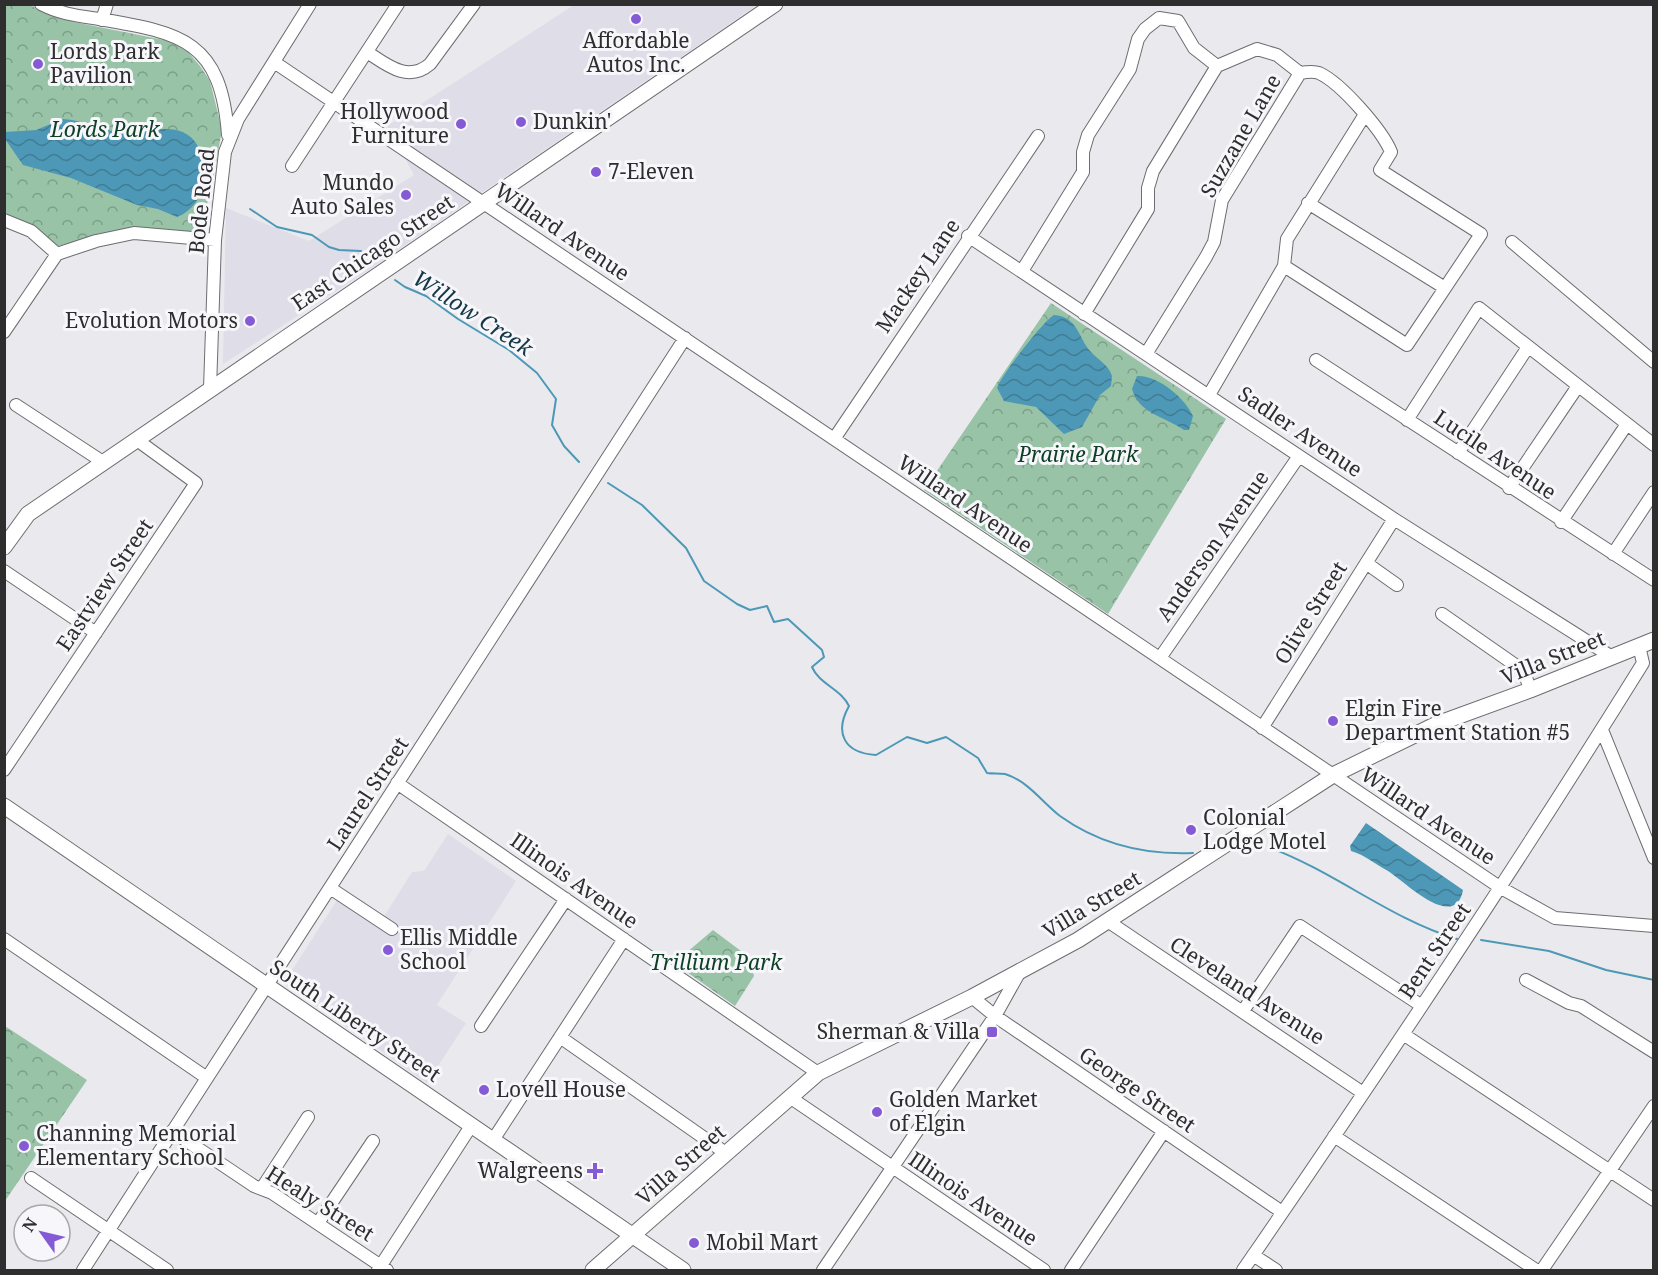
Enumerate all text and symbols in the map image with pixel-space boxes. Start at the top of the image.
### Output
marker: Affordable Autos Inc. [629,12,643,26]
place label: Affordable Autos Inc. [582,26,690,78]
place label: Lords Park Pavilion [50,37,160,89]
marker: Lords Park Pavilion [31,57,45,71]
street label: Suzzane Lane [1194,69,1287,202]
place label: Hollywood Furniture [340,97,449,149]
place label: Dunkin' [533,107,611,135]
park label: Lords Park [50,115,160,143]
marker: Dunkin' [514,115,528,129]
marker: Hollywood Furniture [454,117,468,131]
street label: Bode Road [182,147,220,255]
place label: 7-Eleven [608,157,694,185]
marker: 7-Eleven [589,165,603,179]
place label: Mundo Auto Sales [291,168,394,220]
street label: Willard Avenue [490,176,635,287]
street label: East Chicago Street [286,188,459,317]
marker: Mundo Auto Sales [399,188,413,202]
street label: Mackey Lane [869,213,966,338]
water label: Willow Creek [408,262,541,363]
place label: Evolution Motors [65,306,238,334]
marker: Evolution Motors [243,314,257,328]
street label: Sadler Avenue [1233,379,1368,483]
street label: Lucile Avenue [1429,403,1562,505]
park label: Prairie Park [1017,440,1139,468]
street label: Willard Avenue [893,448,1038,559]
street label: Anderson Avenue [1150,464,1275,626]
street label: Eastview Street [50,513,159,656]
street label: Olive Street [1267,556,1353,669]
street label: Villa Street [1496,624,1609,691]
place label: Elgin Fire Department Station #5 [1345,694,1570,746]
marker: Elgin Fire Department Station #5 [1326,714,1340,728]
street label: Laurel Street [320,731,414,856]
street label: Willard Avenue [1356,760,1501,871]
place label: Colonial Lodge Motel [1203,803,1327,855]
marker: Colonial Lodge Motel [1184,823,1198,837]
street label: Illinois Avenue [505,826,644,935]
street label: Villa Street [1037,864,1146,944]
street label: Bent Street [1392,897,1477,1004]
place label: Ellis Middle School [400,923,518,975]
street label: Cleveland Avenue [1165,930,1330,1051]
marker: Ellis Middle School [381,943,395,957]
park label: Trillium Park [650,948,783,976]
street label: South Liberty Street [265,953,446,1088]
place label: Sherman & Villa [817,1017,980,1045]
marker: Sherman & Villa [985,1025,999,1039]
street label: George Street [1074,1040,1201,1138]
place label: Lovell House [496,1075,626,1103]
marker: Lovell House [477,1083,491,1097]
place label: Golden Market of Elgin [889,1085,1038,1137]
marker: Golden Market of Elgin [870,1105,884,1119]
street label: Villa Street [630,1118,731,1211]
place label: Channing Memorial Elementary School [36,1119,236,1171]
marker: Channing Memorial Elementary School [17,1139,31,1153]
street label: Illinois Avenue [904,1145,1043,1252]
place label: Walgreens [477,1156,583,1184]
street label: Healy Street [261,1159,380,1247]
marker: Walgreens [588,1164,602,1178]
north arrow [12,1203,72,1263]
text: N [17,1213,42,1236]
place label: Mobil Mart [706,1228,818,1256]
marker: Mobil Mart [687,1236,701,1250]

